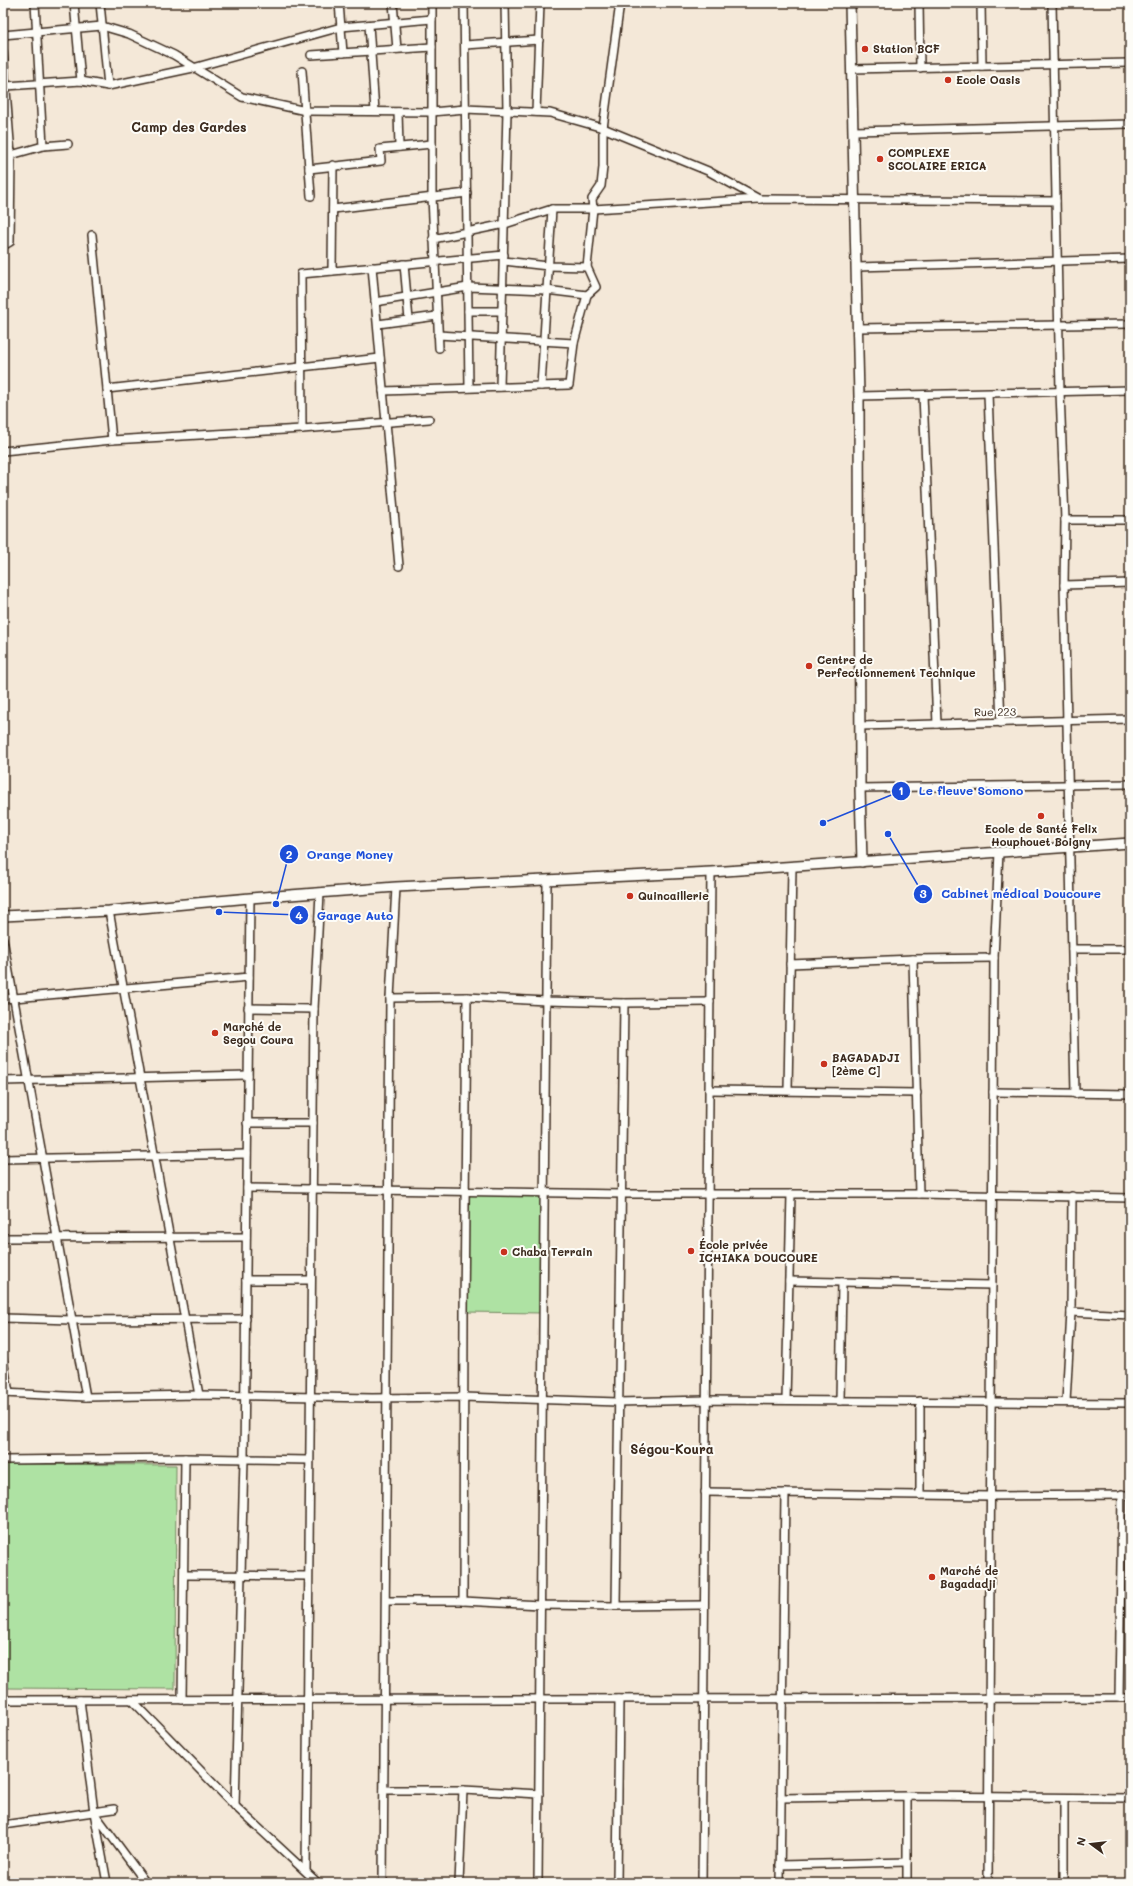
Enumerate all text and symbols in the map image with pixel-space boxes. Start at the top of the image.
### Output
place label: Station BCF [873,41,940,56]
marker: Station BCF [860,44,870,54]
place label: Ecole Oasis [956,72,1021,87]
marker: Ecole Oasis [943,75,953,85]
district label: Camp des Gardes [131,118,247,135]
place label: COMPLEXE SCOLAIRE ERICA [888,145,987,173]
marker: COMPLEXE SCOLAIRE ERICA [875,154,885,164]
place label: Centre de Perfectionnement Technique [817,652,976,680]
marker: Centre de Perfectionnement Technique [804,661,814,671]
street label: Rue 223 [974,704,1017,719]
callout: Le fleuve Somono [891,779,1031,803]
text: 1 [898,782,904,798]
text: Le fleuve Somono [919,782,1023,798]
marker: Ecole de Santé Felix Houphouet Boigny [1036,811,1046,821]
place label: Ecole de Santé Felix Houphouet Boigny [985,821,1098,849]
callout: Orange Money [279,842,402,866]
text: 2 [286,846,293,862]
text: Orange Money [307,846,394,862]
callout: Cabinet médical Doucoure [913,882,1109,906]
text: 3 [919,885,927,901]
text: Cabinet médical Doucoure [941,885,1101,901]
place label: Quincaillerie [638,888,709,903]
marker: Quincaillerie [625,891,635,901]
callout: Garage Auto [289,903,402,927]
text: 4 [295,907,303,923]
text: Garage Auto [317,907,393,923]
place label: Marché de Segou Coura [223,1019,294,1047]
marker: Marché de Segou Coura [210,1028,220,1038]
place label: BAGADADJI [2ème C] [832,1050,900,1078]
marker: BAGADADJI [2ème C] [819,1059,829,1069]
place label: École privée ICHIAKA DOUCOURE [699,1237,818,1265]
place label: Chaba Terrain [512,1244,592,1259]
marker: École privée ICHIAKA DOUCOURE [686,1246,696,1256]
marker: Chaba Terrain [499,1247,509,1257]
district label: Ségou-Koura [630,1440,714,1457]
place label: Marché de Bagadadji [940,1563,999,1591]
marker: Marché de Bagadadji [927,1572,937,1582]
north arrow [1071,1824,1111,1864]
text: N [1073,1835,1089,1847]

